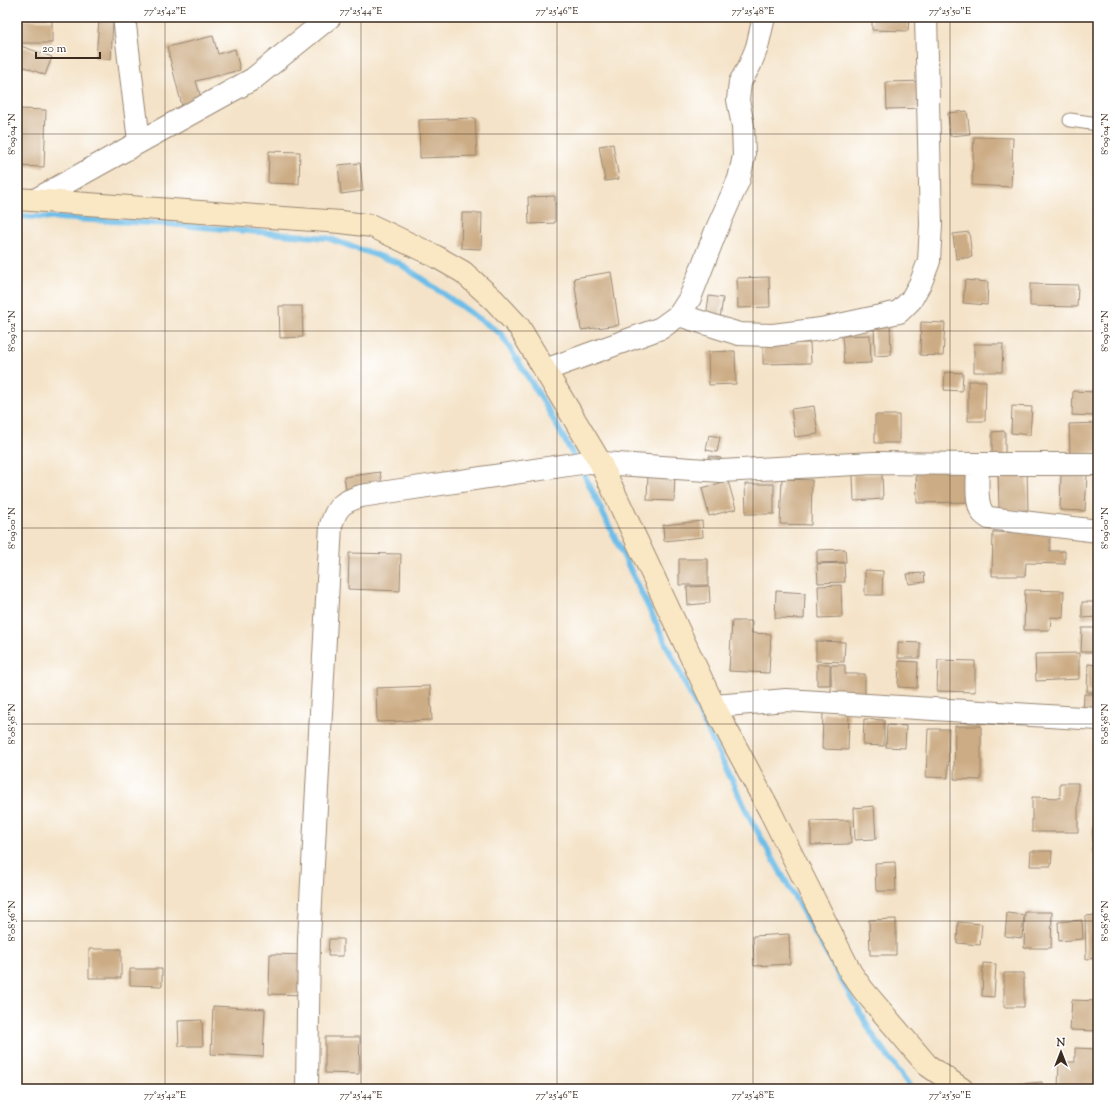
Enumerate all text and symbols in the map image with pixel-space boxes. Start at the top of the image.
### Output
text: 77°25'42"E [144,4,186,19]
text: 77°25'44"E [340,4,382,19]
text: 77°25'46"E [536,4,578,19]
text: 77°25'48"E [732,4,774,19]
text: 77°25'50"E [929,4,971,19]
scale bar [36,34,100,60]
text: 20 m [42,40,67,58]
text: 8°09'04"N [5,113,20,155]
text: 8°09'04"N [1098,113,1113,155]
text: 8°09'02"N [5,310,20,352]
text: 8°09'02"N [1098,310,1113,352]
text: 8°09'00"N [5,507,20,549]
text: 8°09'00"N [1098,507,1113,549]
text: 8°08'58"N [5,703,20,745]
text: 8°08'58"N [1098,703,1113,745]
text: 8°08'56"N [5,900,20,942]
text: 8°08'56"N [1098,900,1113,942]
north arrow [1041,1032,1081,1072]
text: N [1056,1035,1066,1051]
text: 77°25'42"E [144,1088,186,1103]
text: 77°25'44"E [340,1088,382,1103]
text: 77°25'46"E [536,1088,578,1103]
text: 77°25'48"E [732,1088,774,1103]
text: 77°25'50"E [929,1088,971,1103]

